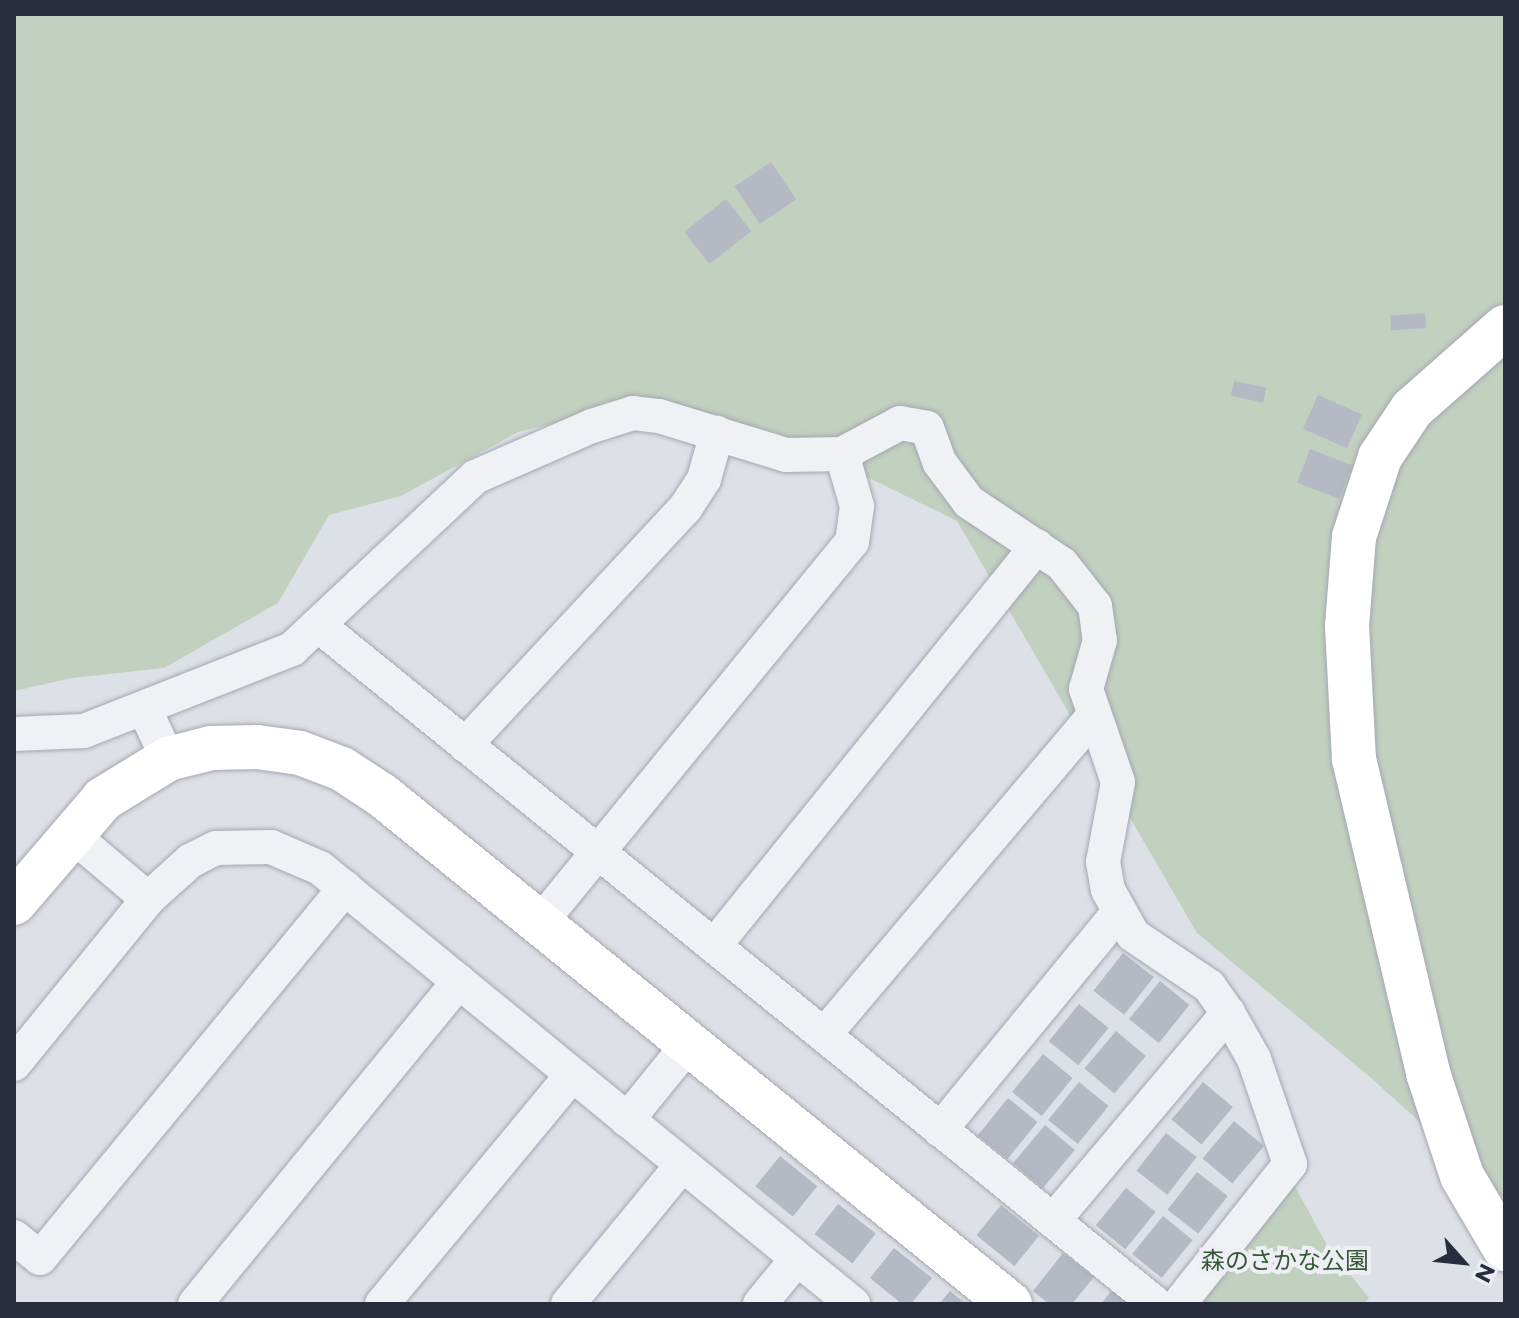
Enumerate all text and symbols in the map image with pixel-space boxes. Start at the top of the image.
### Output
north arrow [1423,1222,1503,1302]
park label: 森のさかな公園 [1201,1247,1369,1275]
text: N [1469,1259,1501,1287]

